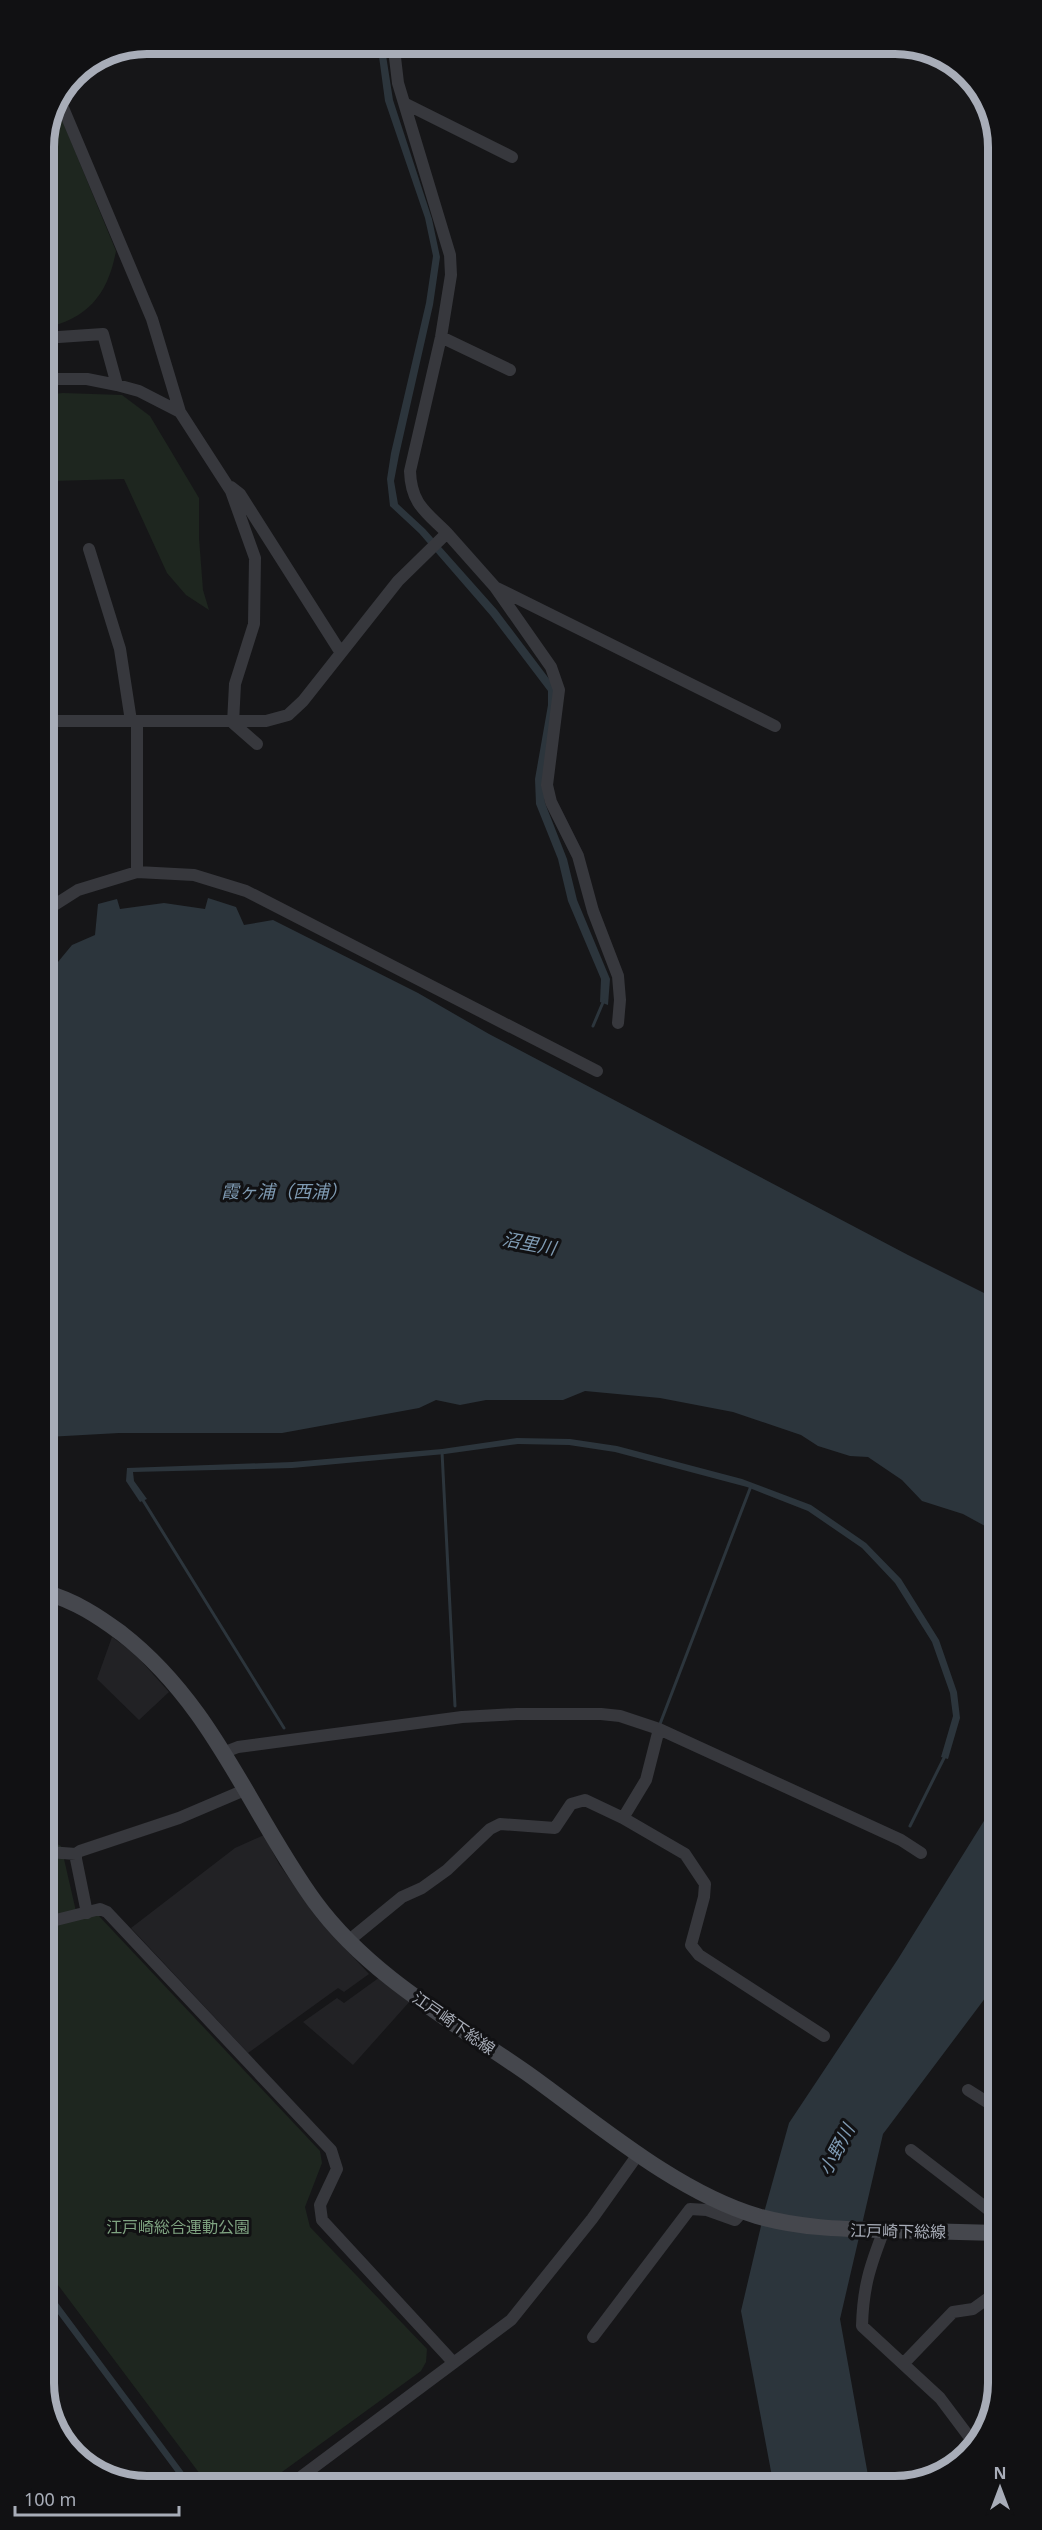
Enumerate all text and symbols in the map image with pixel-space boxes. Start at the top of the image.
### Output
water label: 霞ヶ浦（西浦） [221,1179,347,1203]
water label: 沼里川 [500,1226,560,1260]
street label: 江戸崎下総線 [408,1986,500,2060]
water label: 小野川 [813,2118,860,2179]
park label: 江戸崎総合運動公園 [106,2216,250,2238]
street label: 江戸崎下総線 [850,2219,946,2243]
north arrow [970,2458,1030,2518]
text: N [993,2462,1007,2484]
scale bar [15,2479,178,2517]
text: 100 m [24,2487,76,2511]

